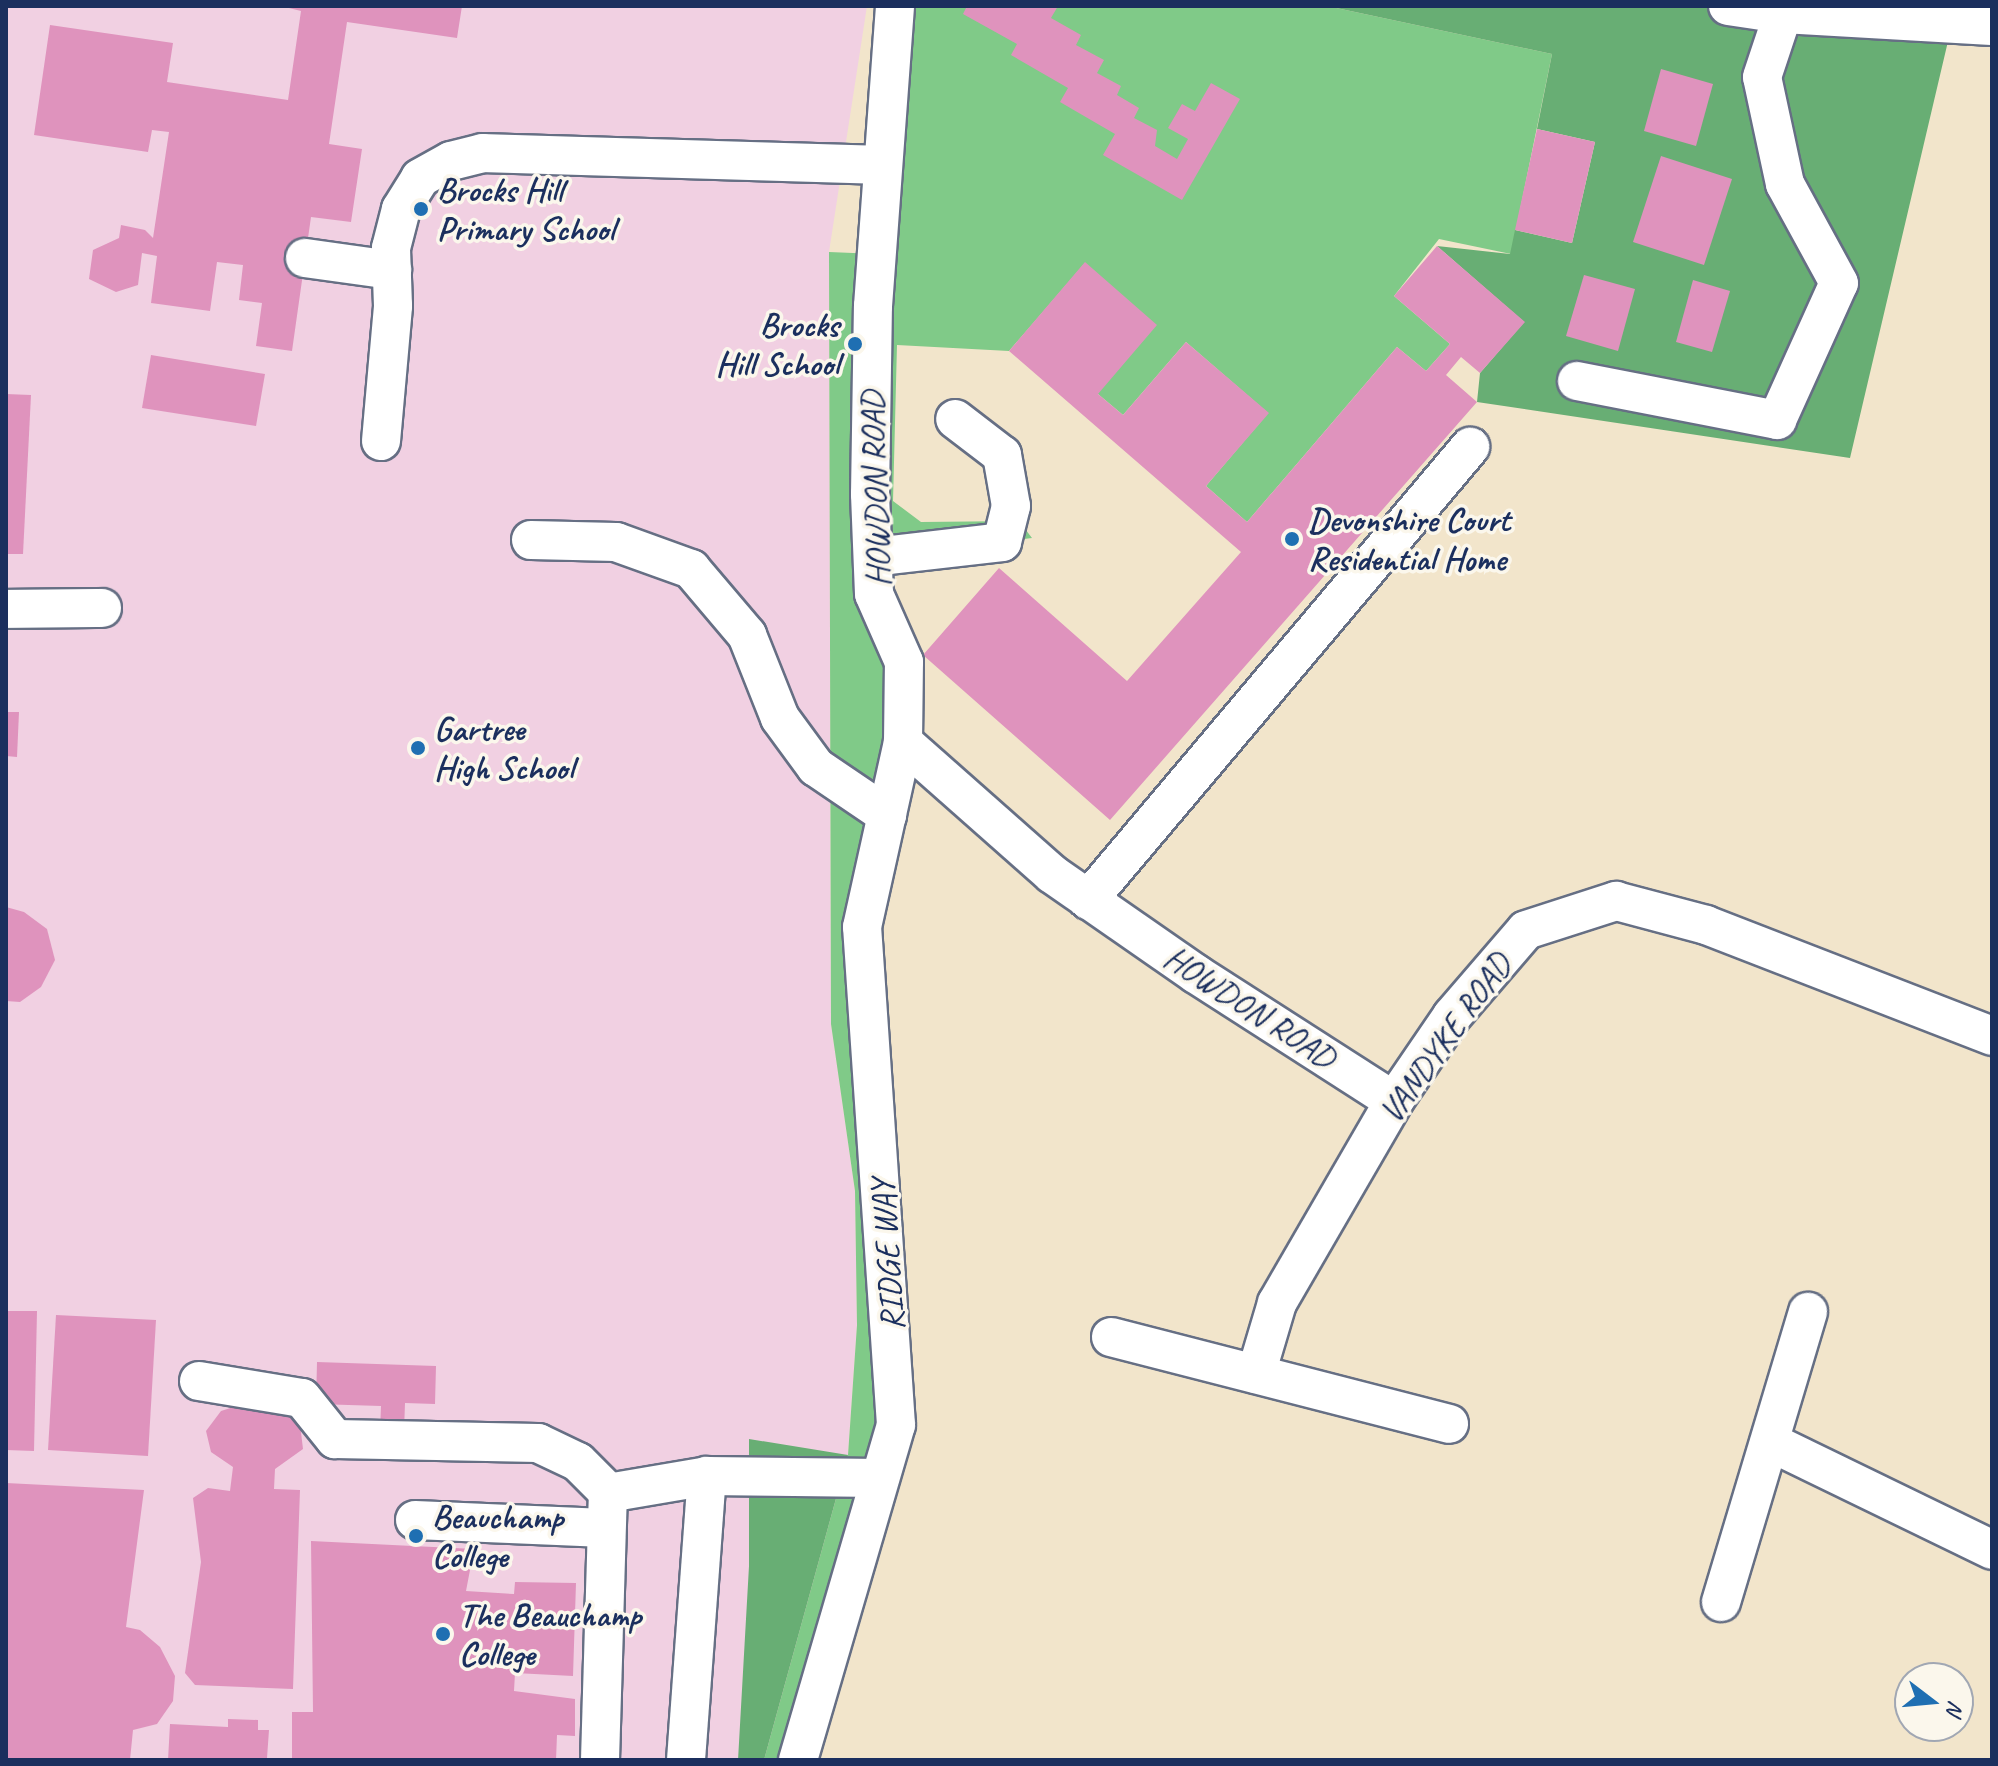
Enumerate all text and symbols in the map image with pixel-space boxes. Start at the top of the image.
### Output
place label: Brocks Hill Primary School [437,169,614,248]
marker: Brocks Hill Primary School [412,200,430,218]
place label: Brocks Hill School [717,304,839,384]
marker: Brocks Hill School [846,335,864,353]
street label: HOWDON ROAD [851,390,899,588]
place label: Devonshire Court Residential Home [1308,499,1510,578]
marker: Devonshire Court Residential Home [1283,530,1301,548]
place label: Gartree High School [434,708,572,788]
marker: Gartree High School [409,739,427,757]
street label: HOWDON ROAD [1156,936,1344,1078]
street label: VANDYKE ROAD [1369,945,1521,1131]
street label: RIDGE WAY [861,1178,913,1332]
place label: Beauchamp College [432,1496,563,1576]
marker: Beauchamp College [407,1527,425,1545]
place label: The Beauchamp College [459,1594,642,1674]
marker: The Beauchamp College [434,1625,452,1643]
north arrow [1894,1662,1974,1742]
text: N [1940,1698,1970,1718]

